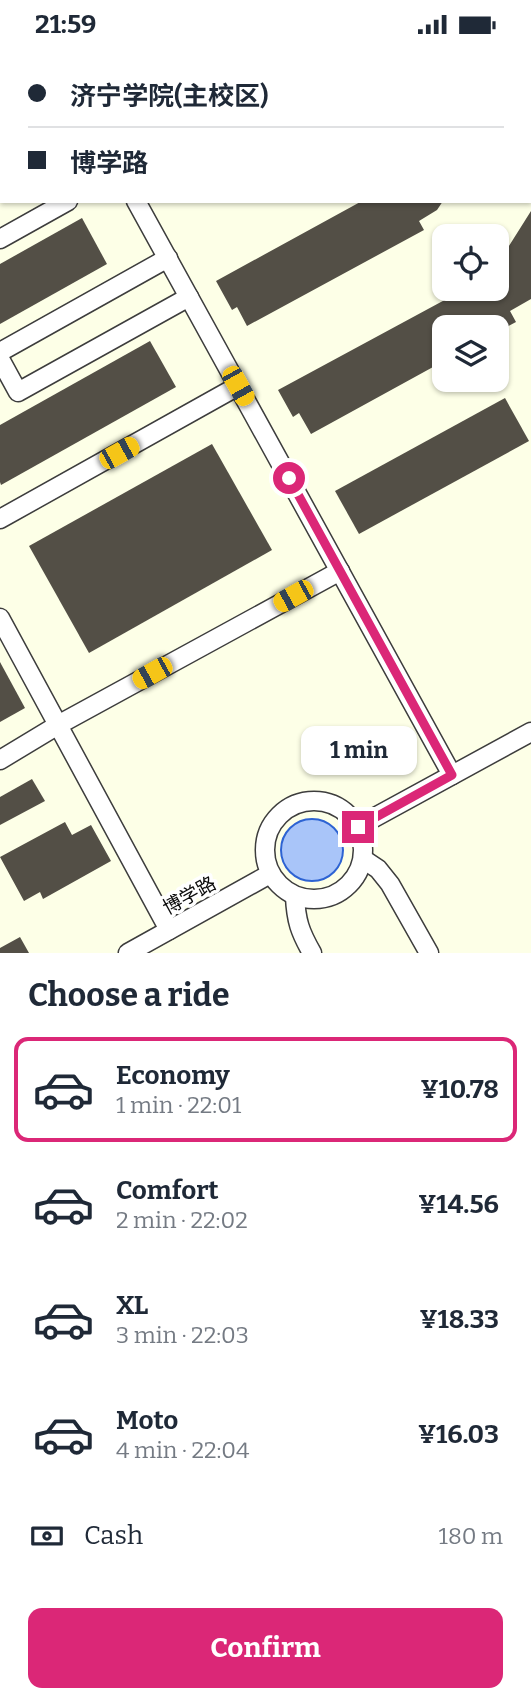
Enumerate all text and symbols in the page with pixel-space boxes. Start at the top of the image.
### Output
text: 21:59 [35,9,96,40]
text: 济宁学院(主校区) [70,81,268,112]
text: 博学路 [70,148,148,179]
map controls [432,224,509,392]
button: locate [432,224,509,301]
button: layers [432,315,509,392]
car [219,363,258,409]
car [96,434,143,472]
route start [273,462,305,494]
car [270,577,317,615]
car [129,654,176,692]
callout: 1 min [300,725,416,775]
text: 1 min [330,736,388,764]
route end [342,811,374,843]
street label: 博学路 [159,872,220,919]
text: Choose a ride [28,976,229,1014]
icon: car [32,1058,95,1121]
text: Economy [116,1060,230,1091]
text: ¥10.78 [421,1074,499,1105]
text: 1 min · 22:01 [116,1091,241,1119]
icon: car [32,1173,95,1236]
text: Comfort [116,1175,219,1206]
text: ¥14.56 [418,1189,499,1220]
text: 2 min · 22:02 [116,1206,248,1234]
icon: car [32,1288,95,1351]
text: XL [116,1290,148,1321]
text: ¥18.33 [419,1304,499,1335]
text: 3 min · 22:03 [116,1321,249,1349]
icon: car [32,1403,95,1466]
text: Moto [116,1405,178,1436]
text: ¥16.03 [418,1419,499,1450]
text: 4 min · 22:04 [116,1436,250,1464]
icon: cash [28,1517,66,1555]
text: Cash [84,1520,143,1551]
text: 180 m [439,1522,503,1550]
button: Confirm [28,1608,503,1688]

